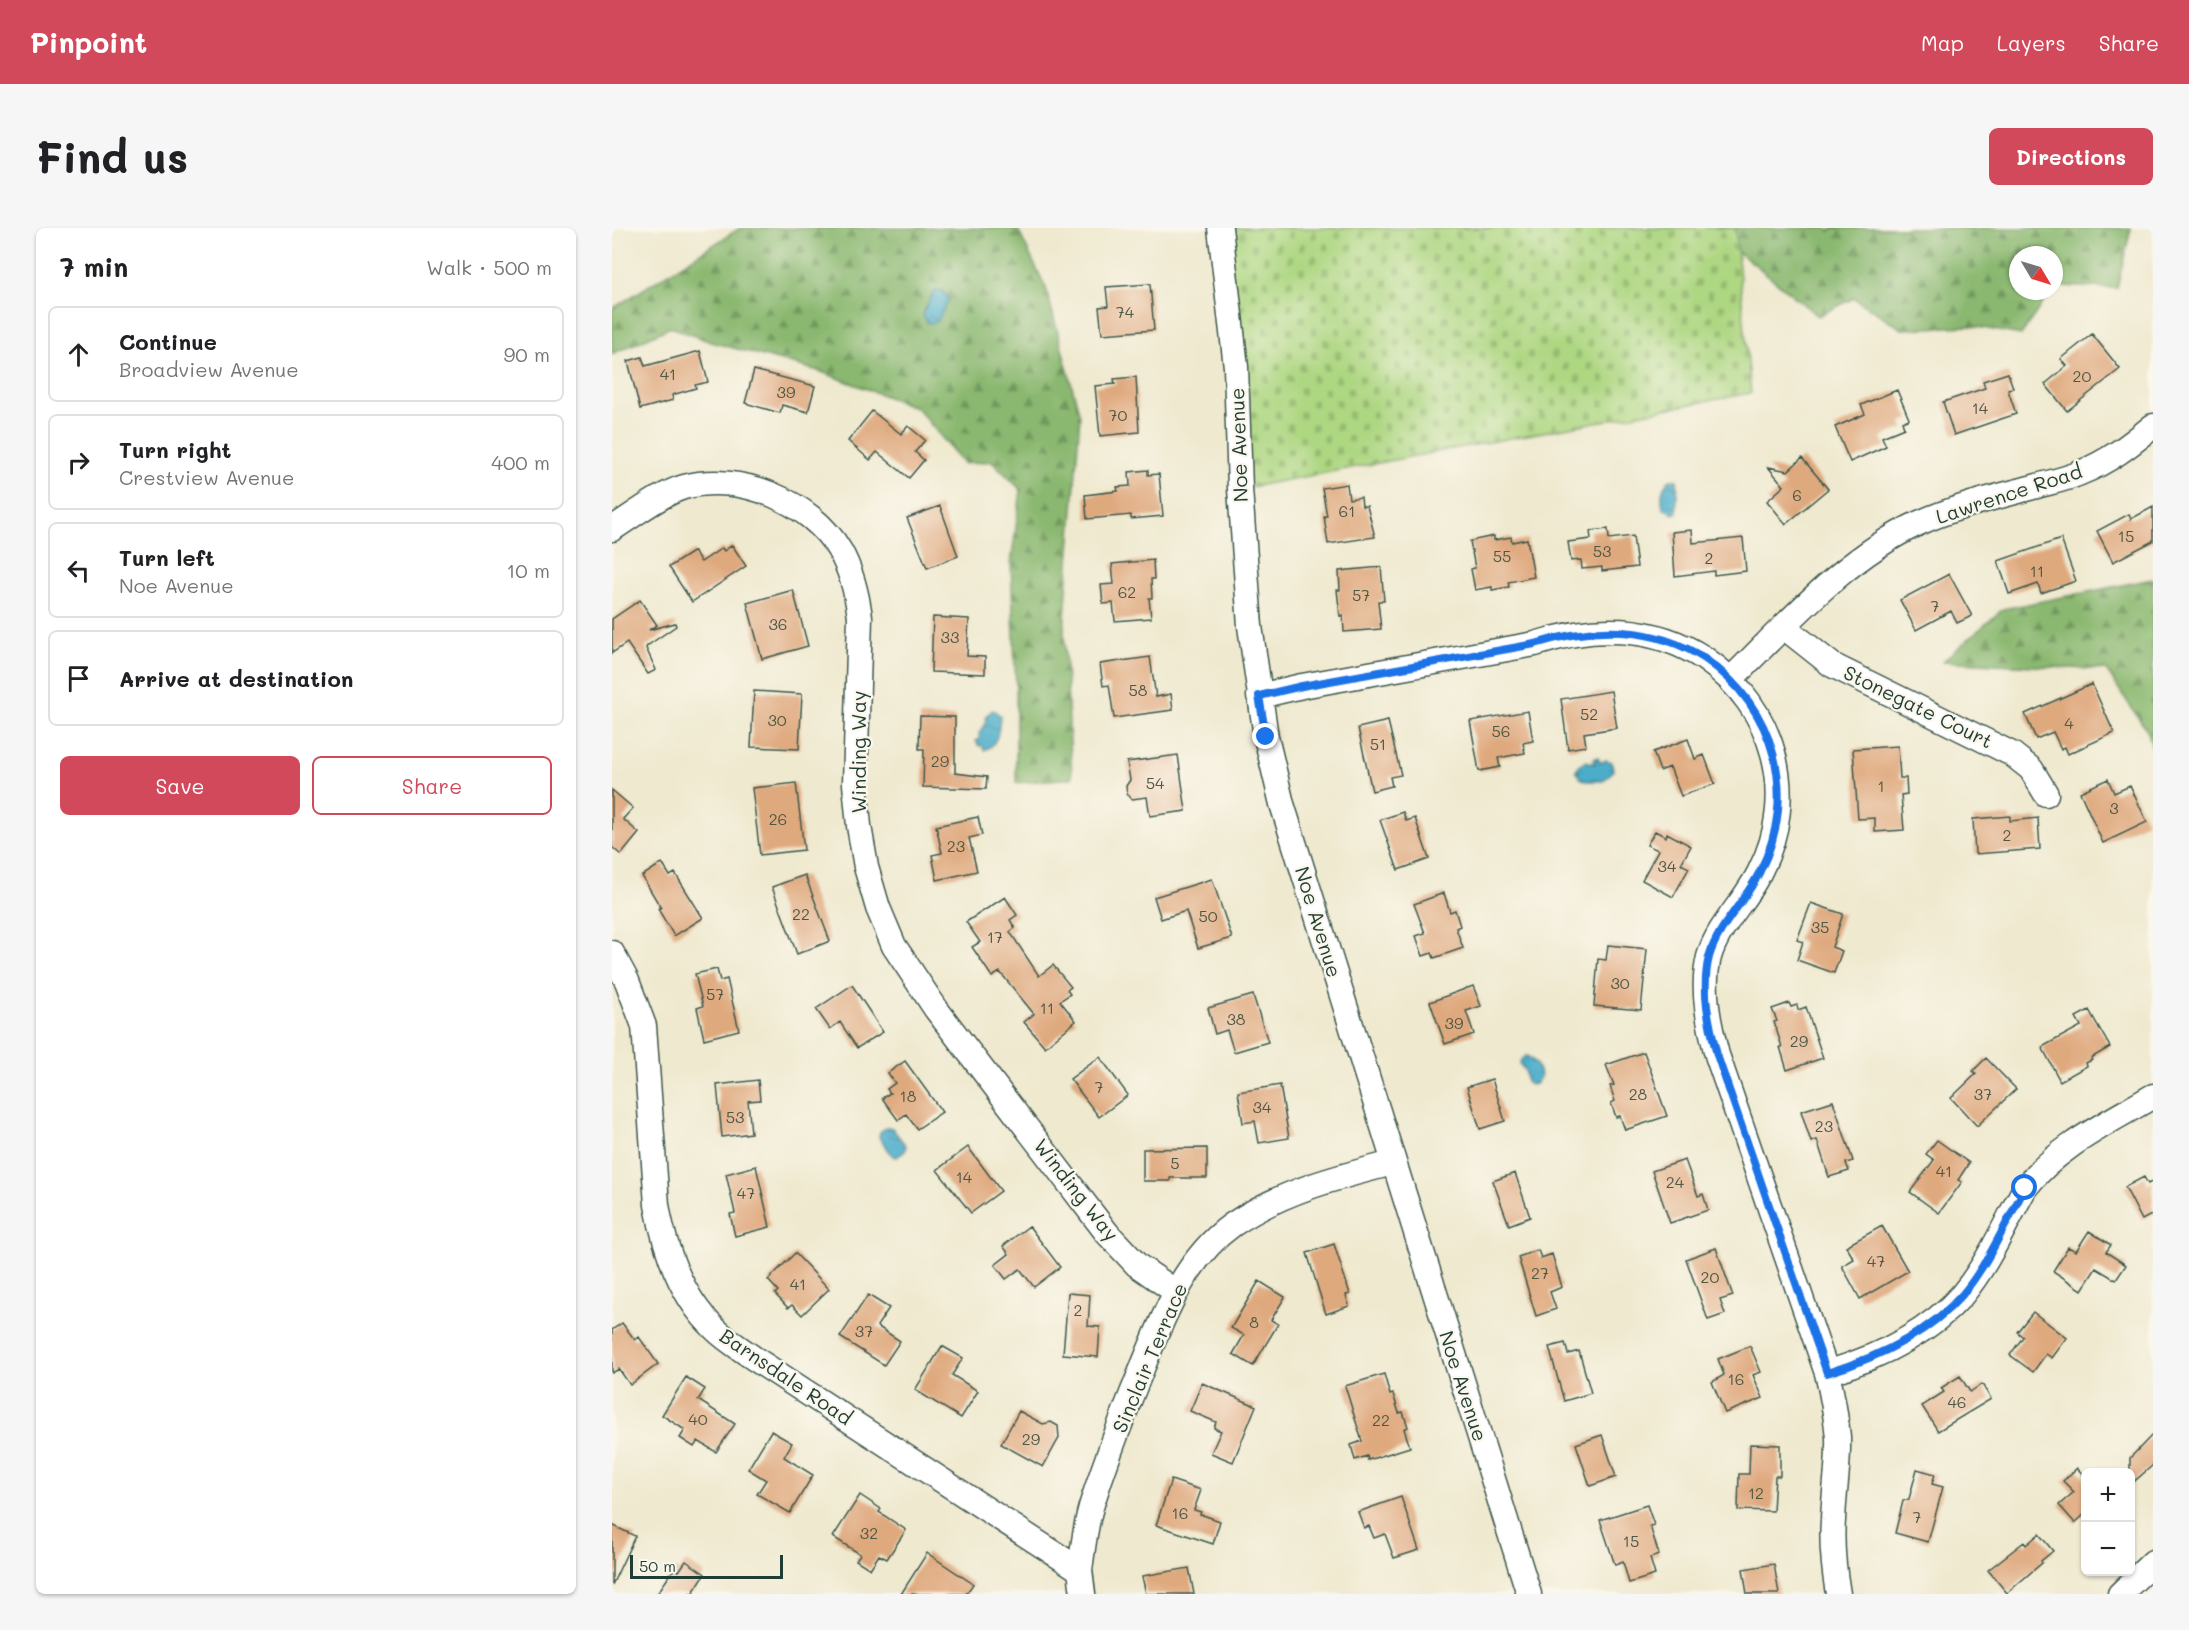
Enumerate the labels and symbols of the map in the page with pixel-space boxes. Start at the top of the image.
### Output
north arrow [2009,246,2063,300]
house number: 74 [1116,301,1135,322]
house number: 41 [660,363,676,384]
house number: 20 [2073,365,2092,386]
house number: 39 [777,381,795,402]
street label: Noe Avenue [1223,387,1253,503]
house number: 14 [1972,397,1989,418]
house number: 70 [1109,404,1128,425]
street label: Lawrence Road [1932,457,2085,529]
house number: 6 [1792,484,1802,505]
house number: 61 [1339,500,1355,521]
house number: 15 [2118,525,2134,546]
house number: 53 [1593,540,1611,561]
house number: 55 [1493,545,1511,566]
house number: 2 [1705,547,1713,568]
house number: 11 [2030,560,2044,581]
house number: 62 [1118,581,1136,602]
house number: 57 [1352,584,1370,605]
house number: 7 [1931,595,1940,616]
house number: 36 [768,613,788,634]
house number: 33 [941,626,959,647]
street label: Stonegate Court [1840,659,1997,754]
house number: 58 [1128,679,1148,700]
street label: Winding Way [845,690,871,814]
house number: 52 [1580,703,1598,724]
house number: 30 [767,709,787,730]
house number: 4 [2064,712,2074,733]
house number: 56 [1492,720,1511,741]
route end [1252,723,1278,749]
house number: 51 [1370,733,1386,754]
house number: 29 [931,750,949,771]
house number: 54 [1146,772,1165,793]
house number: 1 [1877,775,1885,796]
house number: 3 [2109,797,2119,818]
house number: 26 [769,808,787,829]
house number: 2 [2003,824,2011,845]
house number: 23 [947,835,965,856]
house number: 34 [1658,855,1677,876]
street label: Noe Avenue [1290,863,1348,980]
house number: 22 [792,903,810,924]
house number: 50 [1198,905,1218,926]
house number: 35 [1811,916,1829,937]
house number: 17 [987,926,1003,947]
house number: 30 [1610,972,1630,993]
house number: 57 [706,983,724,1004]
house number: 11 [1040,997,1054,1018]
house number: 38 [1226,1008,1246,1029]
house number: 39 [1445,1012,1463,1033]
house number: 29 [1790,1030,1808,1051]
house number: 7 [1095,1076,1104,1097]
house number: 28 [1629,1083,1648,1104]
house number: 37 [1974,1083,1992,1104]
house number: 18 [900,1085,917,1106]
house number: 34 [1253,1096,1272,1117]
house number: 53 [726,1106,744,1127]
house number: 23 [1815,1115,1833,1136]
street label: Winding Way [1029,1133,1125,1246]
house number: 5 [1170,1152,1180,1173]
house number: 41 [1936,1160,1952,1181]
house number: 14 [956,1166,973,1187]
house number: 24 [1666,1171,1685,1192]
route start [2011,1174,2037,1200]
house number: 47 [737,1182,755,1203]
house number: 47 [1867,1250,1885,1271]
house number: 27 [1531,1262,1549,1283]
house number: 20 [1701,1266,1720,1287]
house number: 41 [790,1273,806,1294]
street label: Sinclair Terrace [1106,1279,1192,1437]
house number: 2 [1074,1299,1082,1320]
house number: 8 [1249,1311,1259,1332]
house number: 37 [855,1320,873,1341]
street label: Barnsdale Road [715,1322,858,1430]
street label: Noe Avenue [1434,1327,1494,1444]
house number: 16 [1728,1368,1744,1389]
house number: 46 [1947,1391,1967,1412]
house number: 40 [688,1408,708,1429]
house number: 22 [1372,1409,1390,1430]
house number: 29 [1022,1428,1040,1449]
house number: 12 [1748,1482,1764,1503]
house number: 16 [1172,1502,1188,1523]
house number: 7 [1913,1506,1922,1527]
house number: 32 [860,1522,878,1543]
house number: 15 [1623,1530,1639,1551]
scale bar [630,1552,783,1580]

